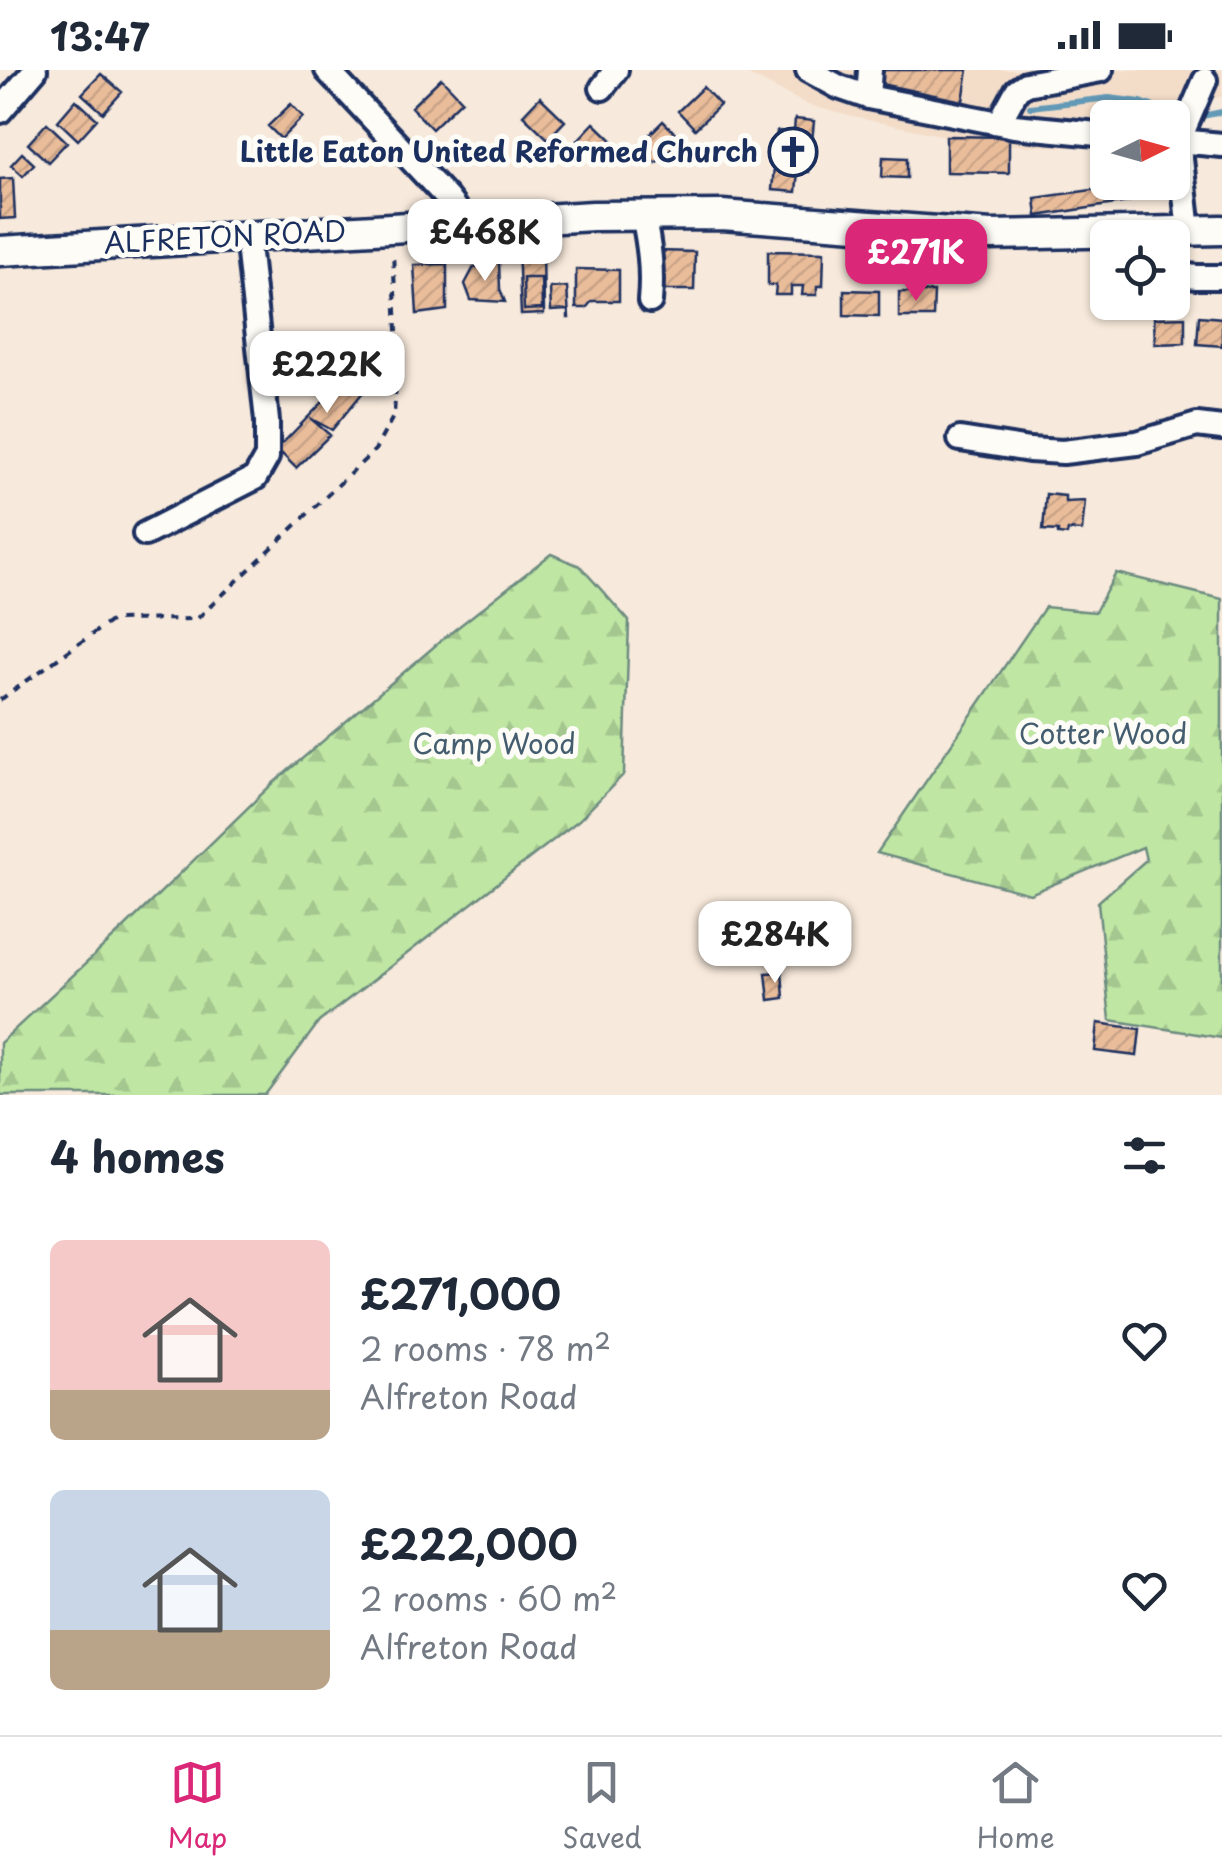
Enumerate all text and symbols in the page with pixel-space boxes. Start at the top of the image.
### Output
text: 13:47 [50,7,150,64]
north arrow [1090,100,1190,200]
map controls [1090,100,1190,320]
church icon: Little Eaton United Reformed Church [767,126,819,178]
place label: Little Eaton United Reformed Church [240,129,758,172]
pin: £468K [415,199,555,284]
text: £468K [429,207,541,255]
street label: ALFRETON ROAD [103,208,347,263]
pin: £271K [846,219,986,304]
button: locate [1090,220,1190,320]
text: £271K [867,227,965,275]
pin: £222K [257,331,397,416]
text: £222K [272,339,382,387]
park label: Cotter Wood [1019,711,1187,754]
park label: Camp Wood [412,721,576,764]
pin: £284K [705,901,845,986]
text: £284K [720,909,830,957]
text: 4 homes [50,1124,225,1187]
icon: filters [1117,1128,1172,1183]
text: £271,000 [360,1261,561,1324]
icon: home [130,1280,250,1400]
icon: heart [1117,1313,1172,1368]
text: 2 rooms · 78 m² [360,1324,611,1372]
text: Alfreton Road [360,1372,578,1420]
text: £222,000 [360,1511,578,1574]
icon: home [130,1530,250,1650]
icon: heart [1117,1563,1172,1618]
text: 2 rooms · 60 m² [360,1574,617,1622]
text: Alfreton Road [360,1622,578,1670]
tab: Map [167,1755,227,1858]
tab: Saved [562,1755,642,1858]
tab: Home [977,1755,1055,1858]

